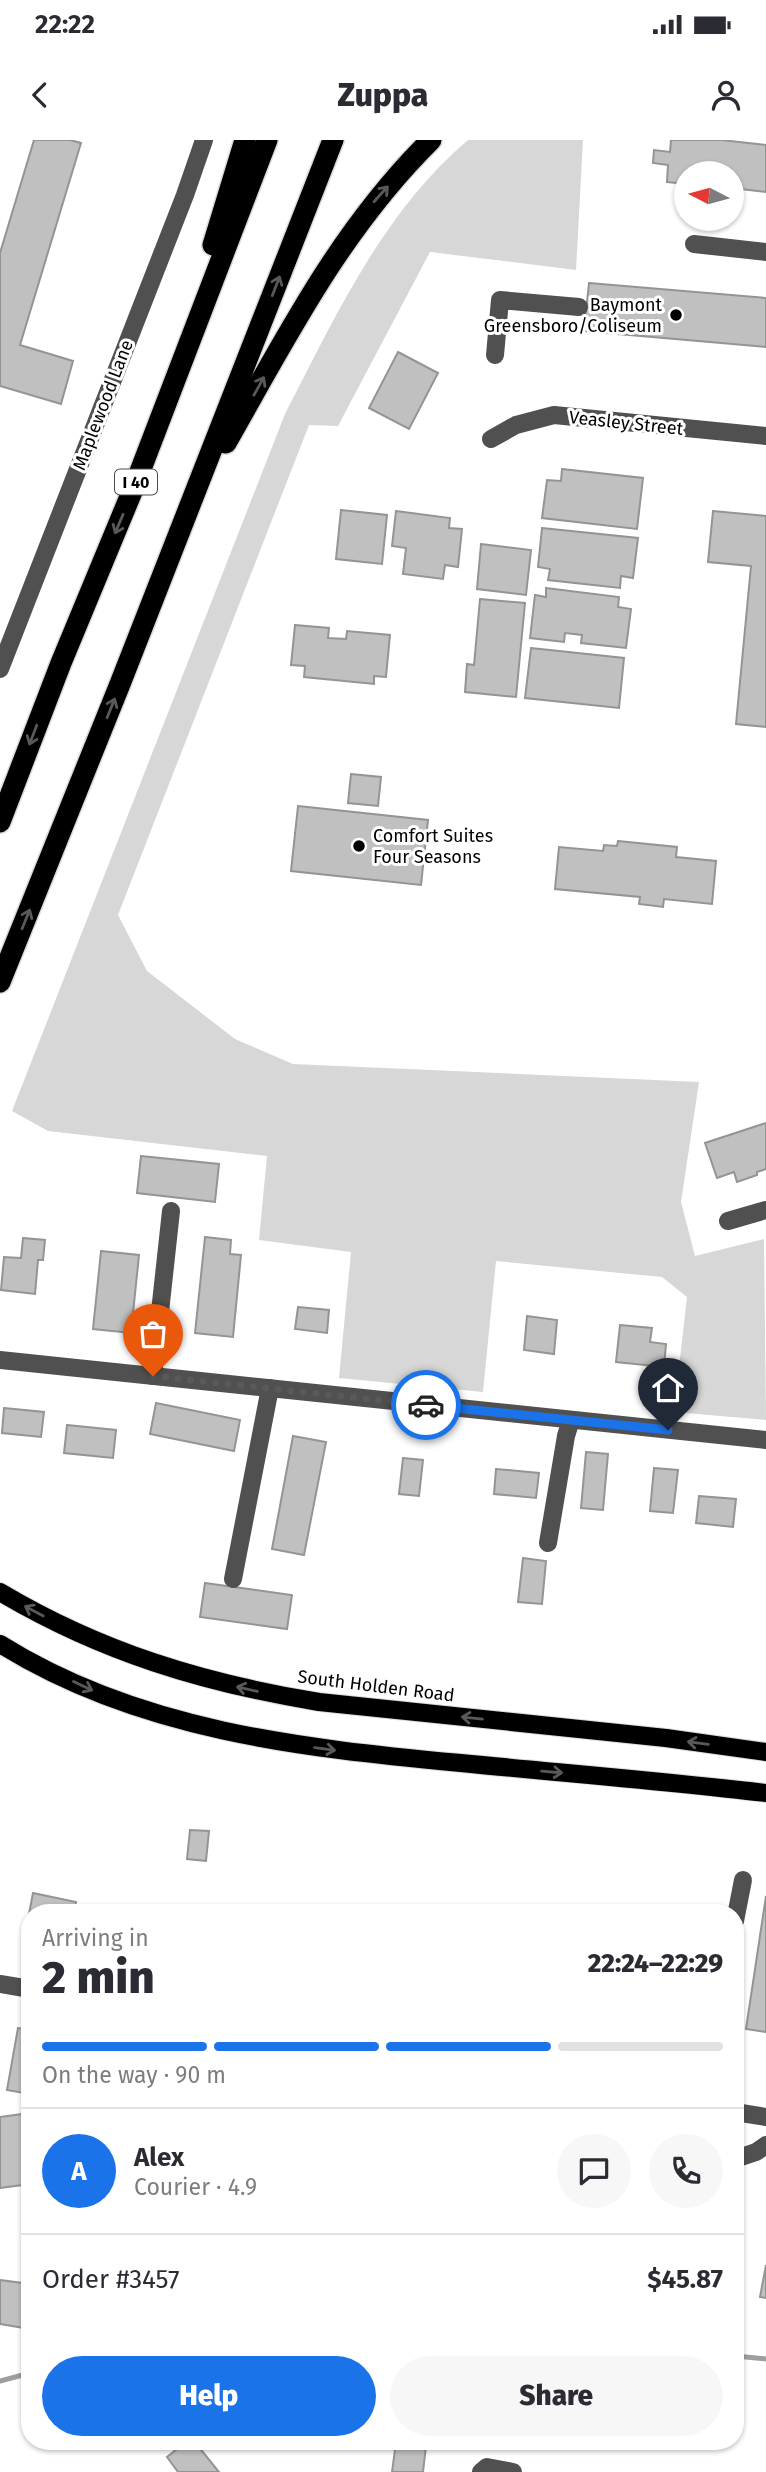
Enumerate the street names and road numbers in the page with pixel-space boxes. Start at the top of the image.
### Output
street label: Maplewood Lane [68,337,138,473]
street label: Veasley Street [568,406,685,440]
road number: I 40 [115,470,157,494]
street label: South Holden Road [296,1665,456,1707]

